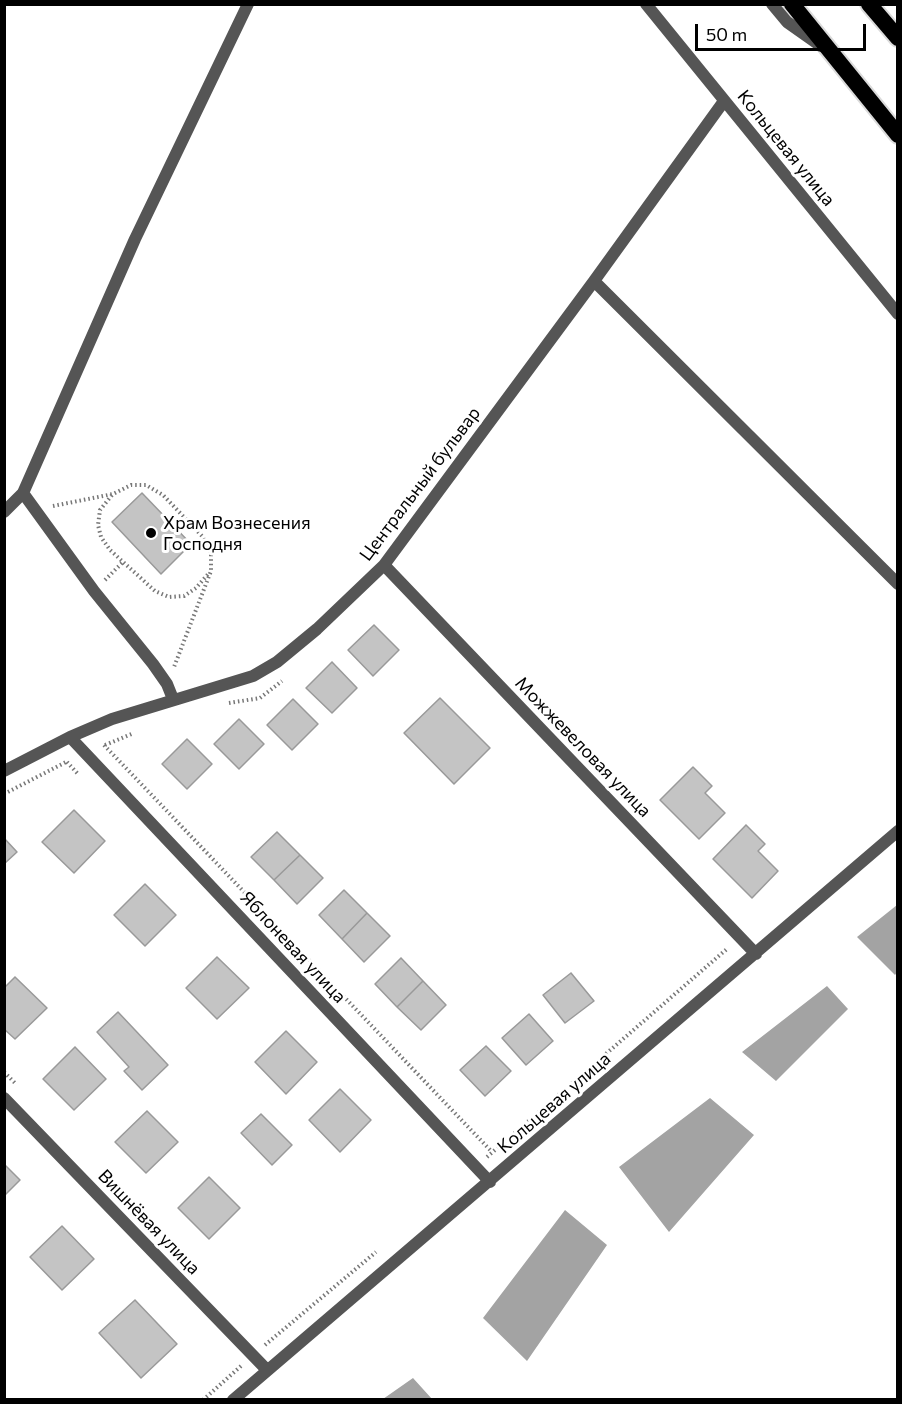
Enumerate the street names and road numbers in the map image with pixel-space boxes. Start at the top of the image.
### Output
street label: Кольцевая улица [733,86,839,210]
street label: Центральный бульвар [355,403,485,565]
street label: Можжевеловая улица [510,672,656,822]
street label: Яблоневая улица [236,887,350,1007]
street label: Кольцевая улица [493,1048,615,1158]
street label: Вишнёвая улица [93,1165,205,1279]

